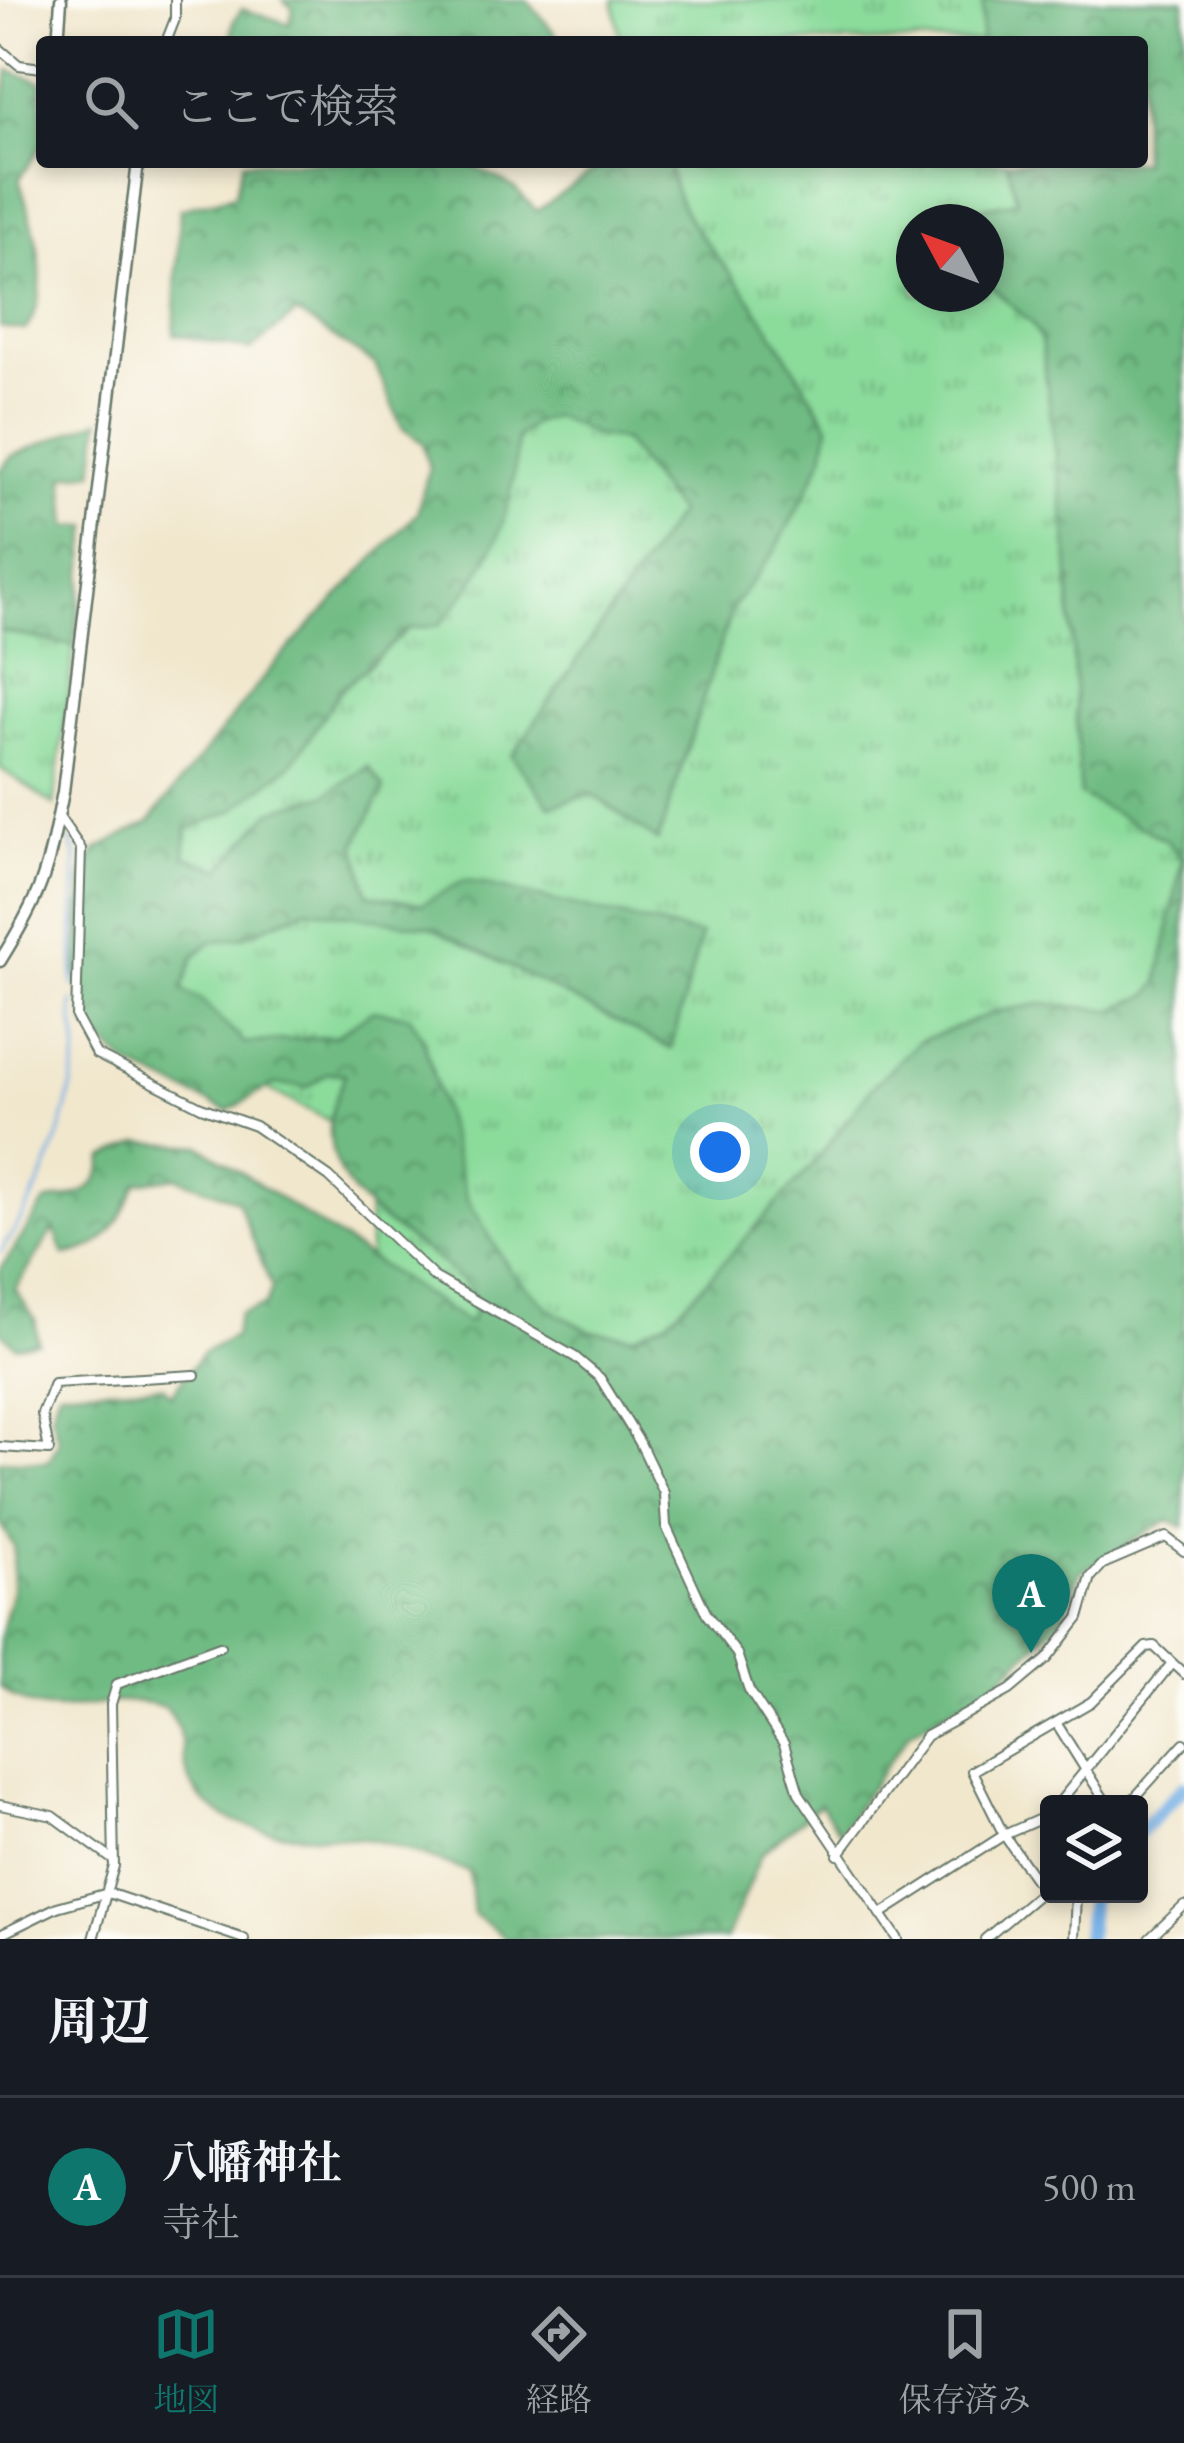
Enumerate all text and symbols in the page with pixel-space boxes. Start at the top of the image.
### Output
search box [36,36,1148,168]
icon: search [78,69,144,135]
text: ここで検索 [174,77,399,135]
north arrow [896,204,1004,312]
your location [690,1122,750,1182]
pin: A [992,1554,1070,1653]
map controls [1040,1795,1148,1903]
button: layers [1040,1795,1148,1903]
text: 周辺 [48,1988,150,2054]
text: 八幡神社 [162,2133,342,2191]
text: A [73,2161,101,2212]
text: 500 m [1042,2161,1136,2212]
text: 寺社 [162,2197,240,2248]
tab: 地図 [153,2301,219,2421]
tab: 経路 [526,2301,592,2421]
tab: 保存済み [899,2301,1031,2421]

